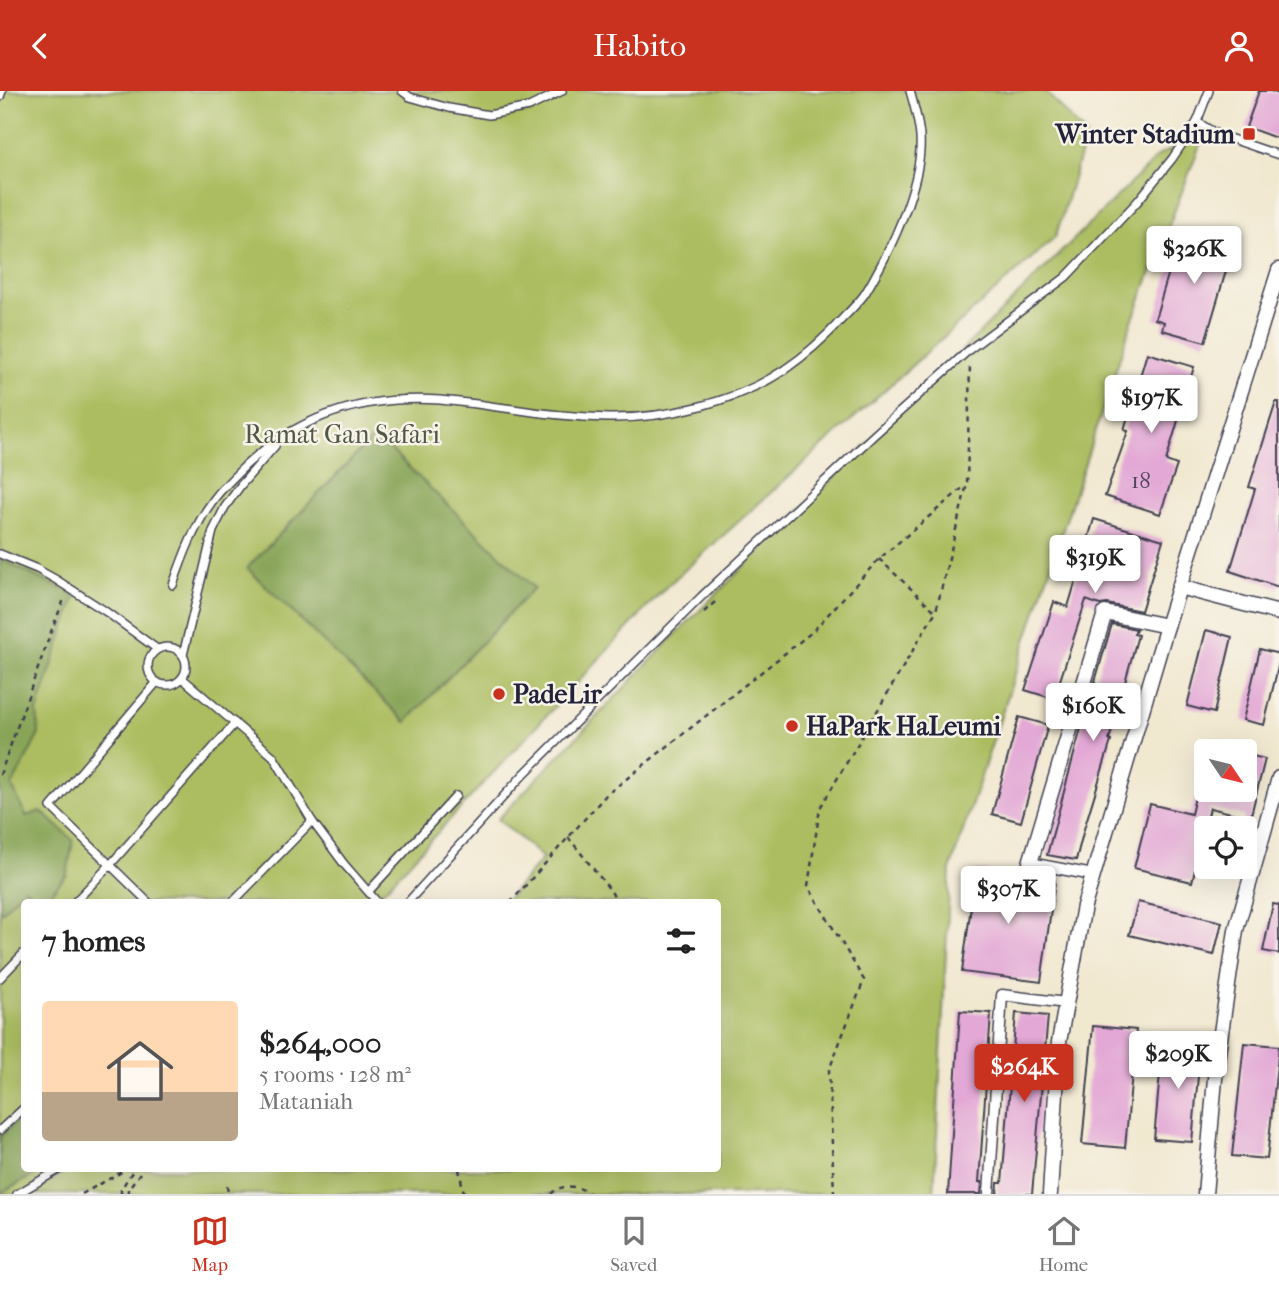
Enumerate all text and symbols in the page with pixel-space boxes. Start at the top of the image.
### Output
icon: back [21,27,59,65]
text: Habito [593,27,686,64]
icon: person [1220,27,1258,65]
place label: Winter Stadium [1055,119,1235,150]
marker: Winter Stadium [1241,126,1257,142]
pin: $326K [1145,227,1243,286]
text: $326K [1162,235,1226,262]
pin: $197K [1102,375,1200,435]
text: $197K [1121,384,1181,411]
park label: Ramat Gan Safari [244,419,440,450]
house number: 18 [1131,467,1151,494]
pin: $319K [1046,535,1144,595]
text: $319K [1065,544,1125,571]
place label: PadeLir [513,679,603,710]
pin: $160K [1044,683,1142,743]
marker: PadeLir [491,686,507,702]
text: $160K [1062,692,1124,719]
place label: HaPark HaLeumi [806,711,1001,742]
marker: HaPark HaLeumi [784,718,800,734]
north arrow [1194,739,1256,801]
map controls [1194,739,1257,879]
button: locate [1194,816,1257,879]
pin: $307K [959,867,1057,926]
text: $307K [977,875,1039,902]
icon: filters [662,922,700,960]
text: 7 homes [42,924,145,959]
text: $264,000 [259,1026,381,1061]
icon: home [98,1029,182,1113]
pin: $209K [1129,1031,1227,1091]
text: $209K [1145,1040,1211,1067]
pin: $264K [975,1045,1073,1104]
text: $264K [990,1053,1058,1080]
text: 5 rooms · 128 m² [259,1061,411,1088]
text: Mataniah [259,1088,353,1115]
tab: Map [191,1212,229,1276]
tab: Saved [610,1212,657,1276]
tab: Home [1039,1212,1088,1276]

